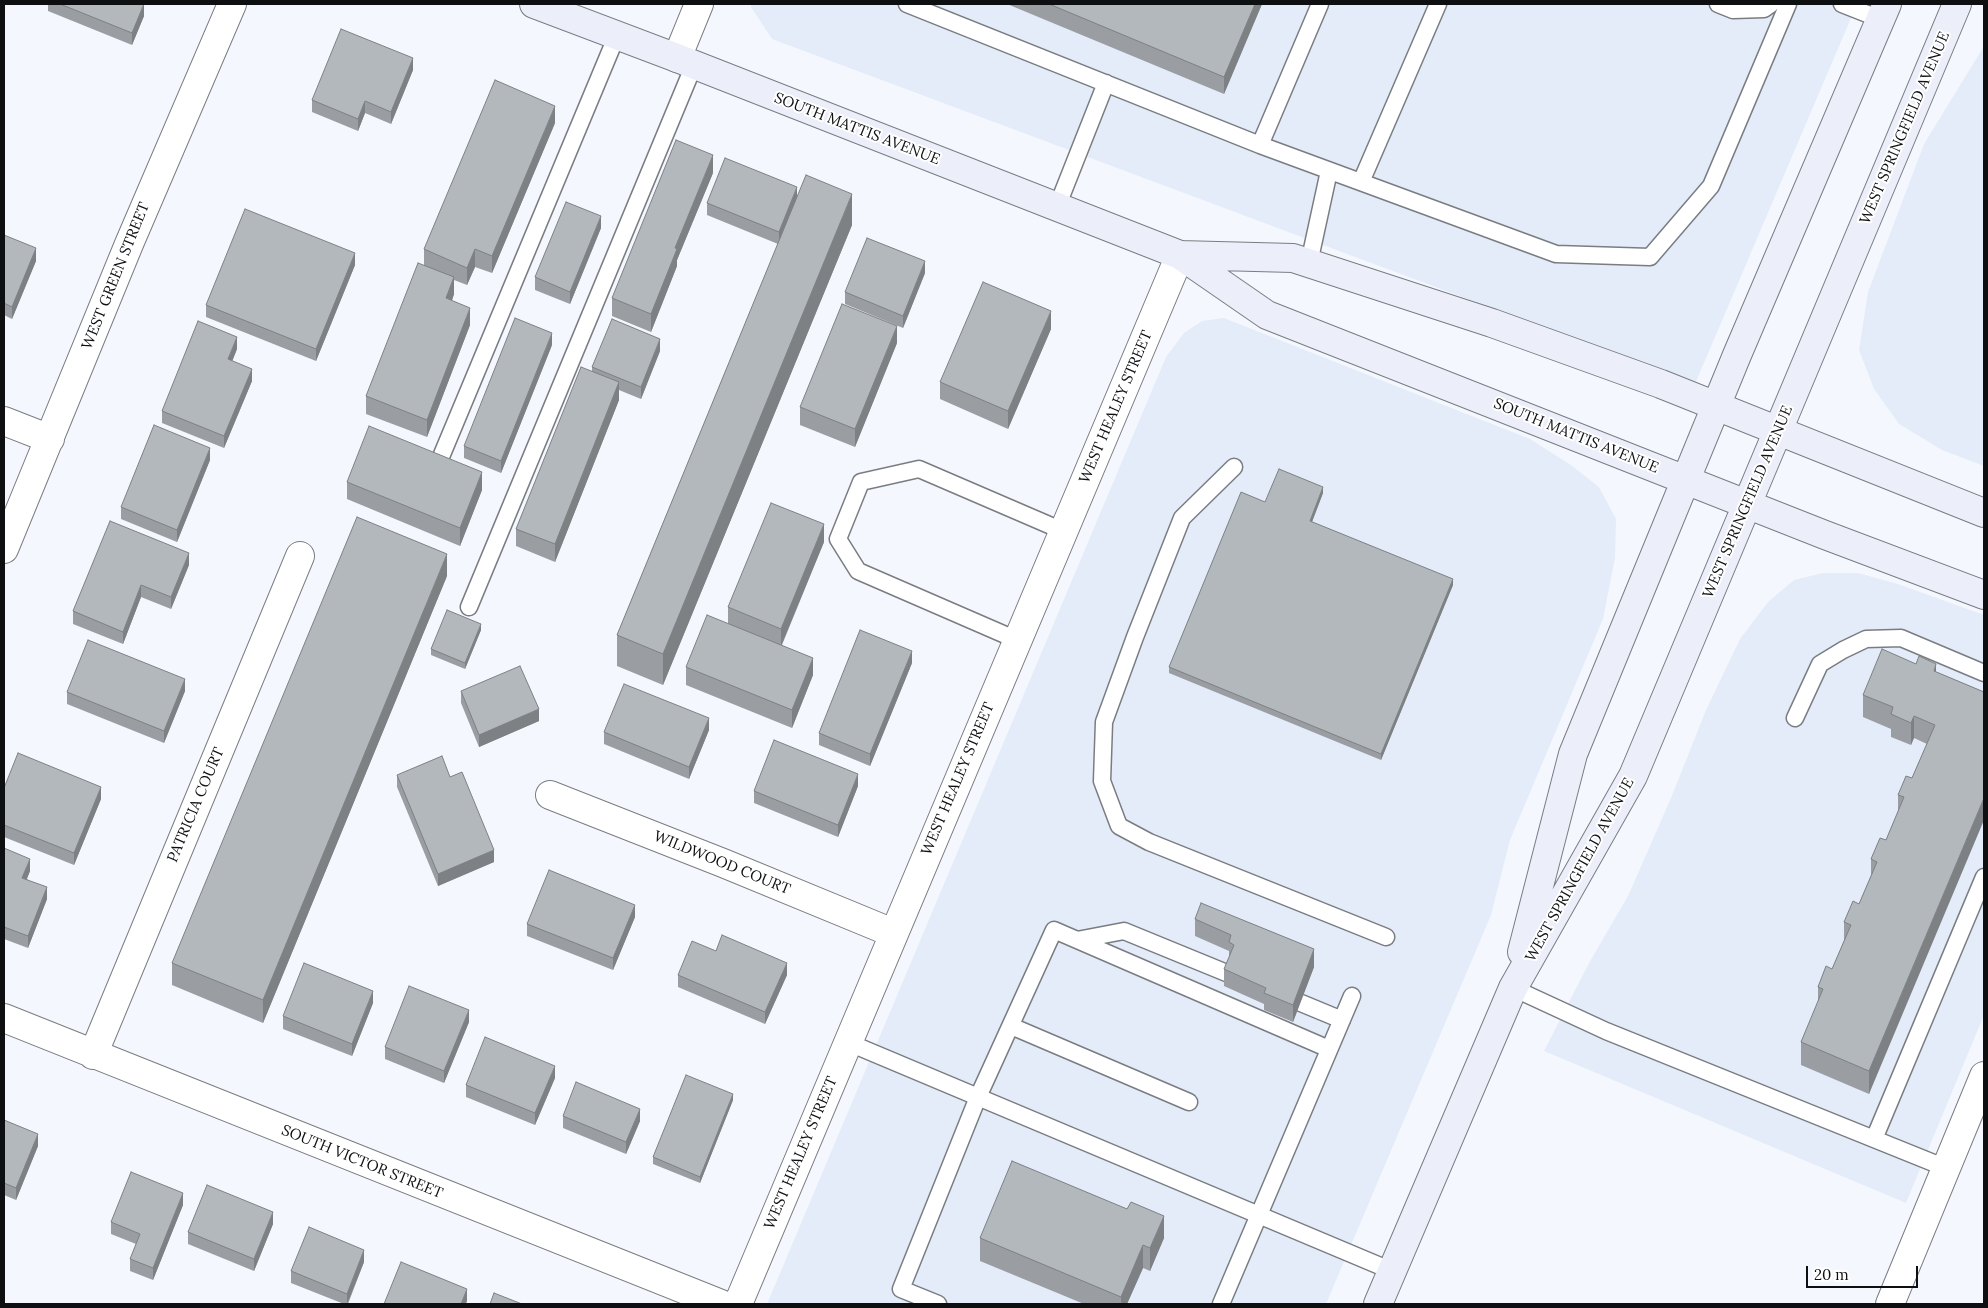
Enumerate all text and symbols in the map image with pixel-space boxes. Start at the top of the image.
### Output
street label: WEST SPRINGFIELD AVENUE [1856,29,1954,227]
street label: SOUTH MATTIS AVENUE [771,89,943,169]
street label: WEST GREEN STREET [78,200,154,352]
street label: WEST HEALEY STREET [1076,328,1156,486]
street label: SOUTH MATTIS AVENUE [1491,395,1661,477]
street label: WEST SPRINGFIELD AVENUE [1699,403,1797,601]
street label: WEST HEALEY STREET [918,700,998,858]
street label: PATRICIA COURT [164,745,228,865]
street label: WEST SPRINGFIELD AVENUE [1522,775,1638,965]
street label: WILDWOOD COURT [651,827,793,899]
street label: WEST HEALEY STREET [761,1074,841,1232]
street label: SOUTH VICTOR STREET [279,1121,445,1203]
scale bar [1808,1256,1920,1288]
text: 20 m [1814,1265,1849,1284]

